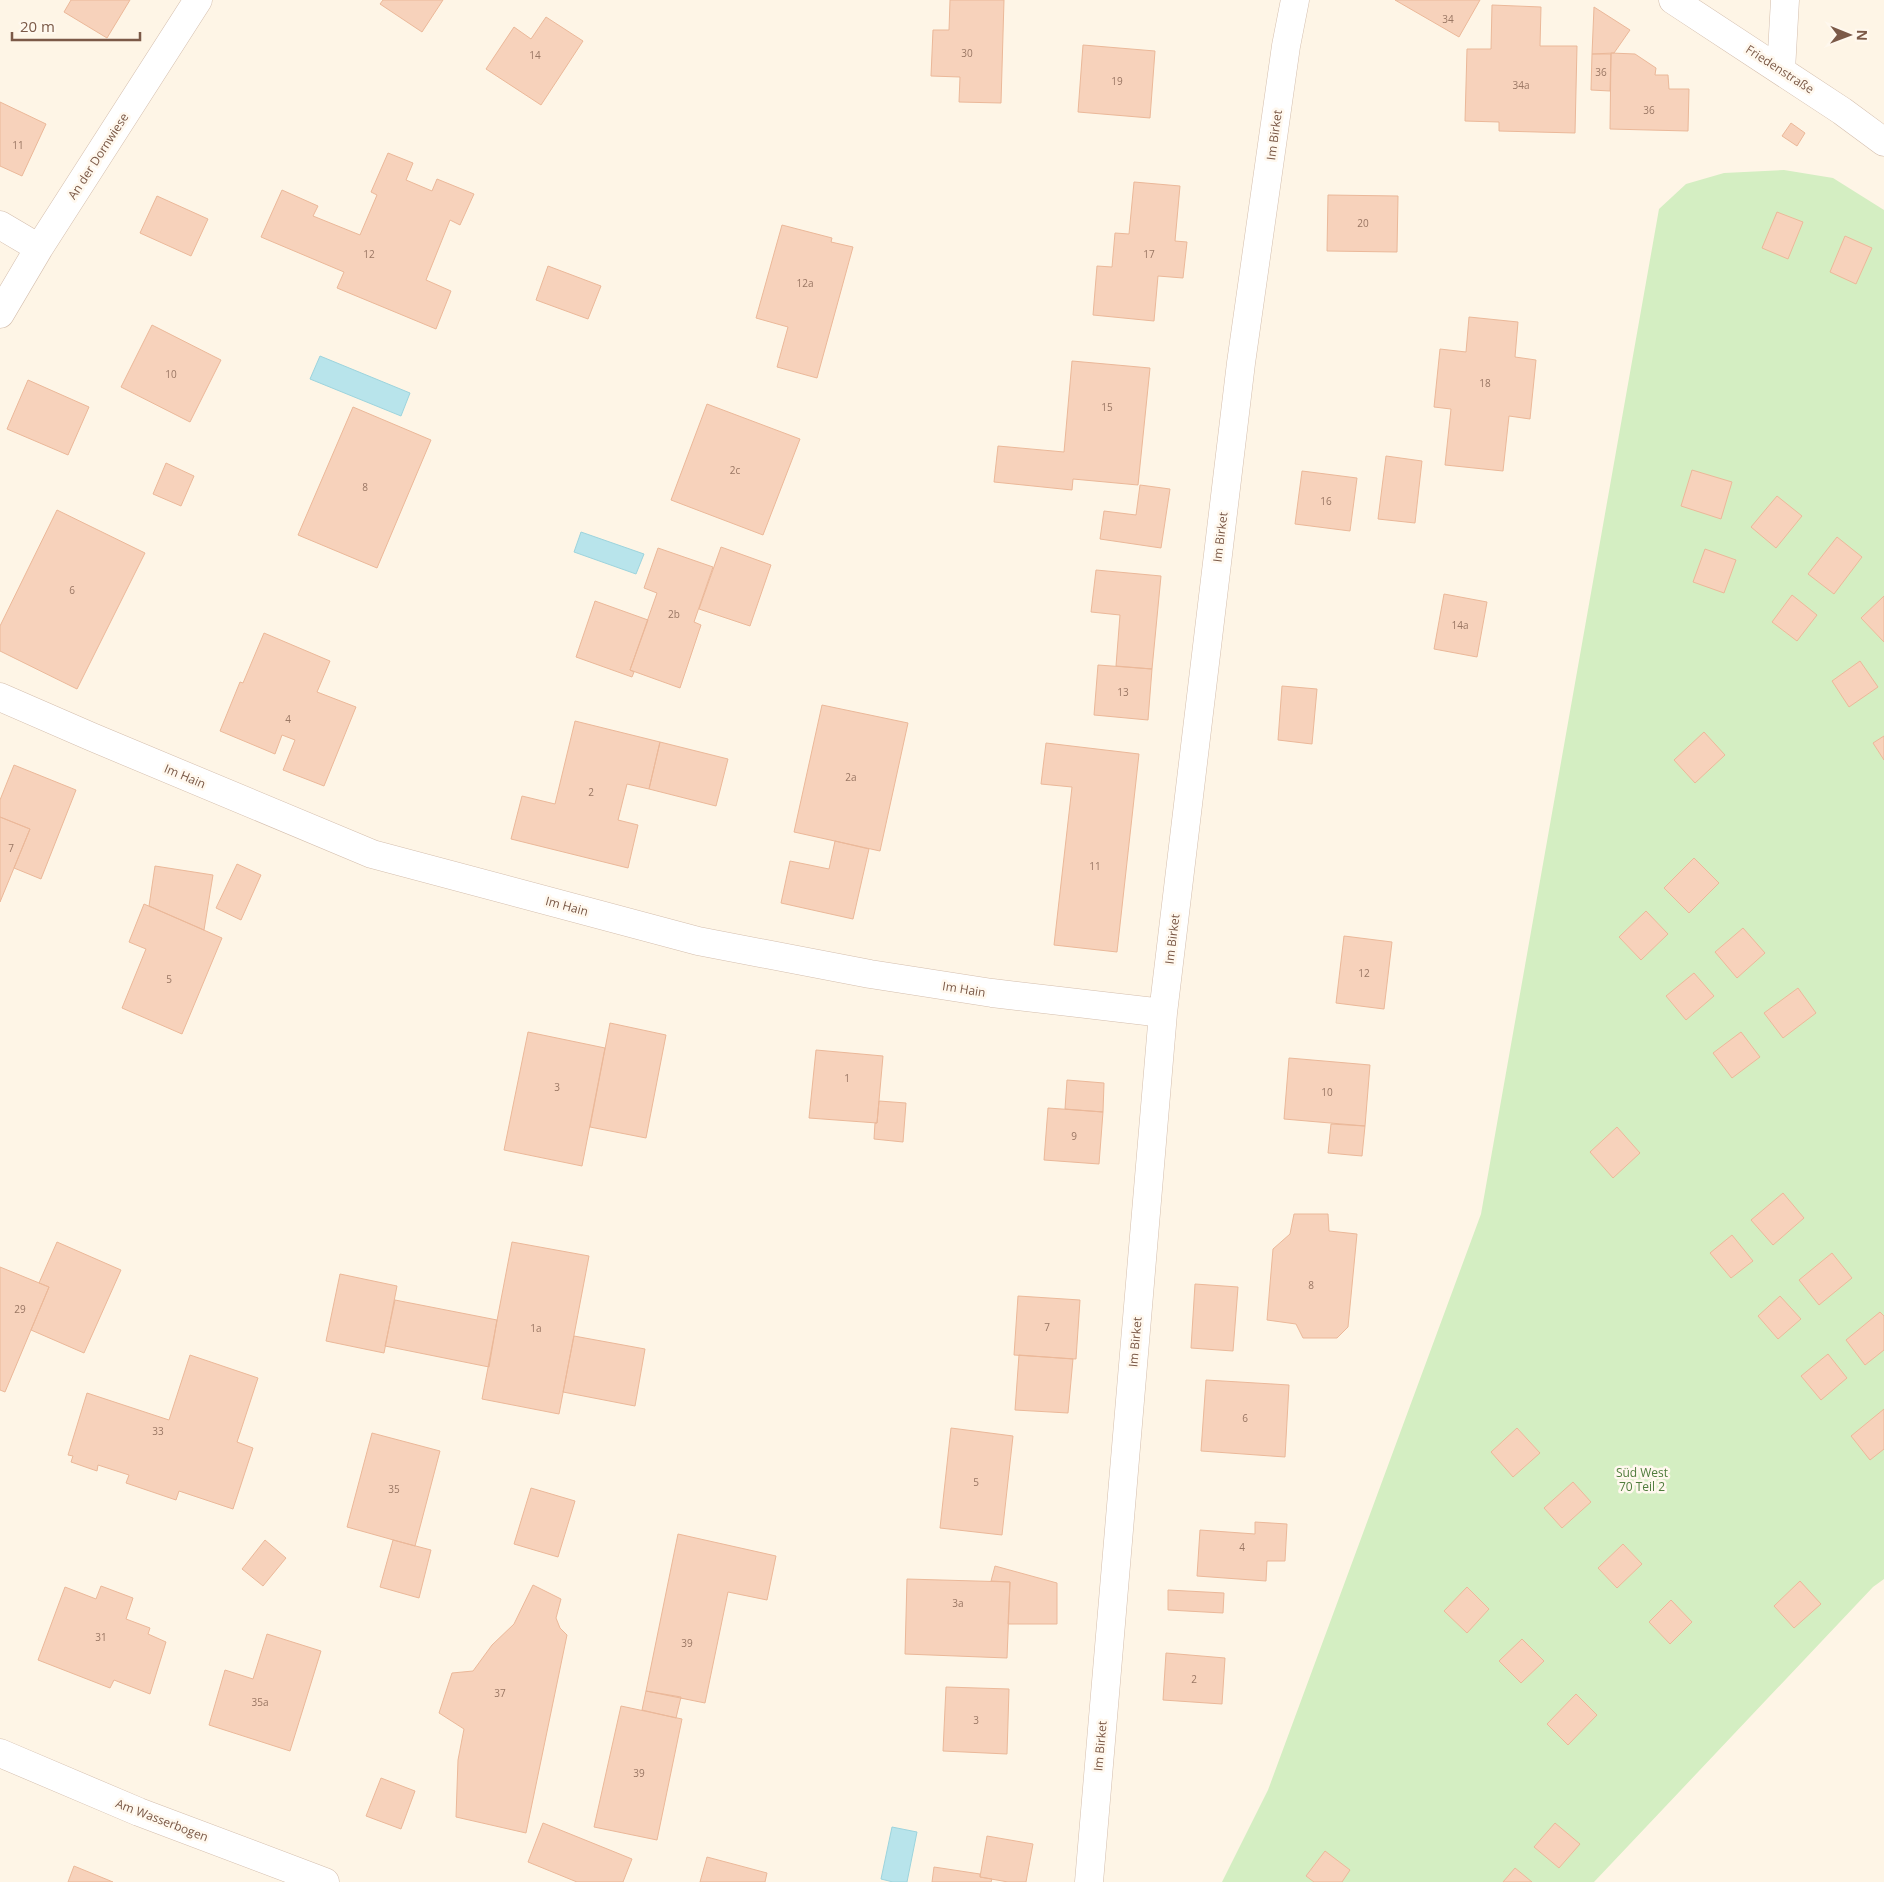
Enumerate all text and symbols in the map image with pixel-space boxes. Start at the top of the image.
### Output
scale bar [12,10,140,42]
north arrow [1824,10,1874,60]
house number: 34 [1442,12,1454,26]
text: 20 m [20,16,55,36]
text: N [1853,29,1872,41]
street label: Friedenstraße [1743,41,1818,98]
house number: 30 [961,46,973,60]
house number: 14 [529,48,541,62]
house number: 36 [1595,65,1607,79]
house number: 19 [1111,74,1123,88]
house number: 34a [1513,78,1530,92]
house number: 36 [1643,103,1655,117]
street label: An der Dornwiese [64,109,132,203]
street label: Im Birket [1262,109,1286,161]
house number: 11 [12,138,24,152]
house number: 20 [1357,216,1369,230]
house number: 12 [363,247,375,261]
house number: 17 [1143,247,1155,261]
house number: 12a [797,276,814,290]
house number: 10 [165,367,177,381]
house number: 18 [1479,376,1491,390]
house number: 15 [1101,400,1113,414]
house number: 2c [730,463,740,477]
house number: 8 [362,480,368,494]
house number: 16 [1320,494,1332,508]
street label: Im Birket [1208,511,1232,563]
house number: 6 [69,583,75,597]
house number: 2b [668,607,680,621]
house number: 14a [1452,618,1469,632]
house number: 13 [1117,685,1129,699]
house number: 4 [285,712,291,726]
street label: Im Hain [162,760,208,792]
house number: 2a [845,770,857,784]
house number: 2 [588,785,594,799]
house number: 7 [8,841,14,855]
house number: 11 [1089,859,1101,873]
street label: Im Hain [544,892,590,920]
street label: Im Birket [1160,913,1184,965]
house number: 12 [1358,966,1370,980]
house number: 5 [166,972,172,986]
street label: Im Hain [941,977,987,1001]
house number: 1 [844,1071,850,1085]
house number: 3 [554,1080,560,1094]
house number: 10 [1321,1085,1333,1099]
house number: 9 [1071,1129,1077,1143]
house number: 8 [1308,1278,1314,1292]
house number: 29 [14,1302,26,1316]
street label: Im Birket [1124,1316,1146,1368]
house number: 7 [1044,1320,1050,1334]
house number: 1a [530,1321,542,1335]
house number: 6 [1242,1411,1248,1425]
house number: 33 [152,1424,164,1438]
park label: Süd West 70 Teil 2 [1616,1464,1668,1495]
house number: 5 [973,1475,979,1489]
house number: 35 [388,1482,400,1496]
house number: 4 [1239,1540,1245,1554]
house number: 3a [952,1596,964,1610]
house number: 31 [95,1630,107,1644]
house number: 39 [681,1636,693,1650]
house number: 2 [1191,1672,1197,1686]
house number: 37 [494,1686,506,1700]
house number: 35a [252,1695,269,1709]
house number: 3 [973,1713,979,1727]
street label: Im Birket [1089,1720,1111,1772]
house number: 39 [633,1766,645,1780]
street label: Am Wasserbogen [113,1795,211,1845]

